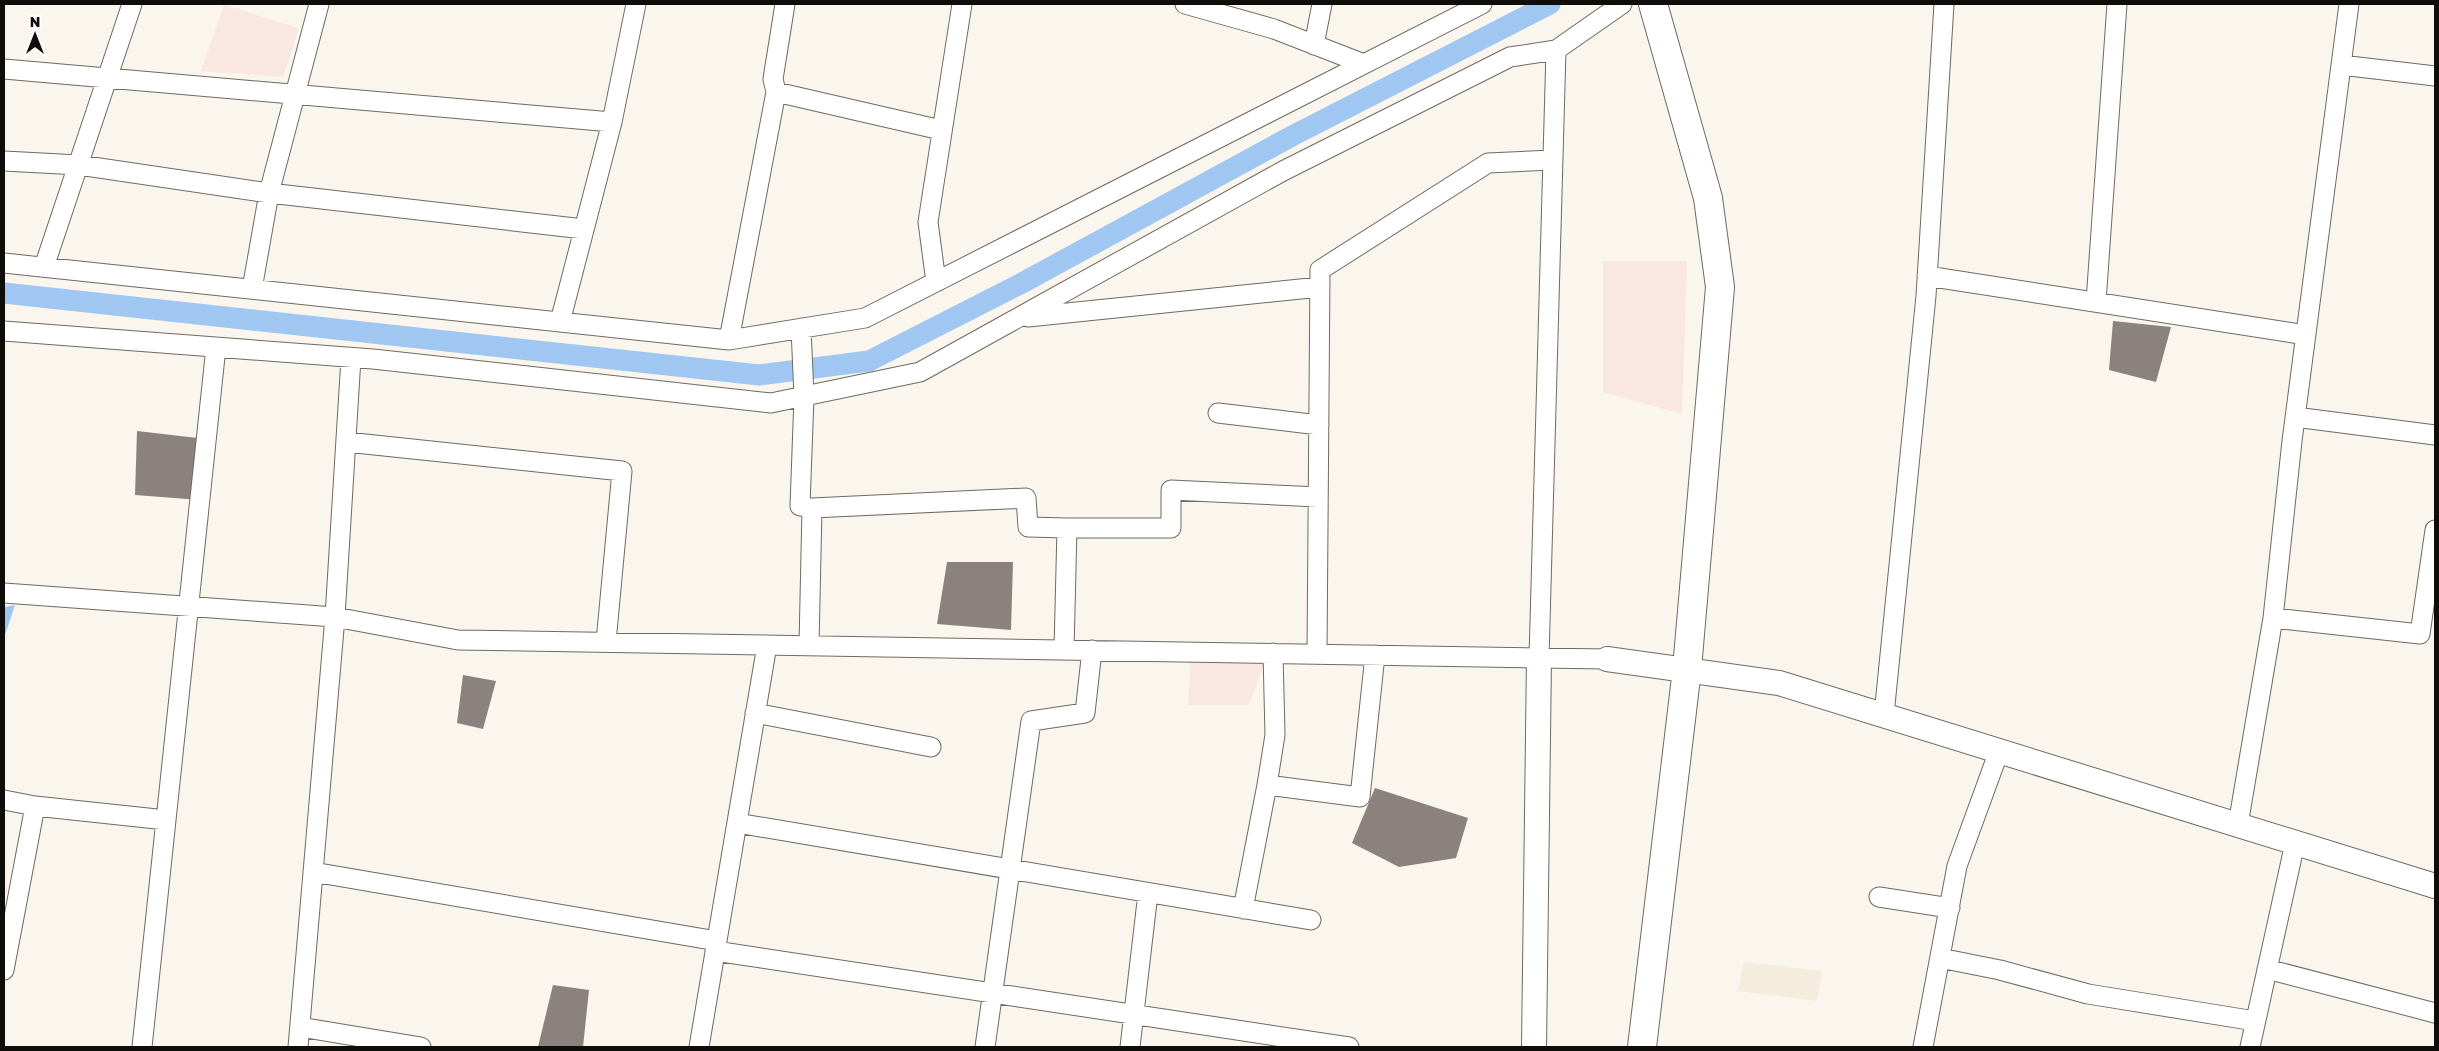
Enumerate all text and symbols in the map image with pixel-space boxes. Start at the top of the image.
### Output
north arrow [10,10,60,60]
text: N [30,13,40,30]

